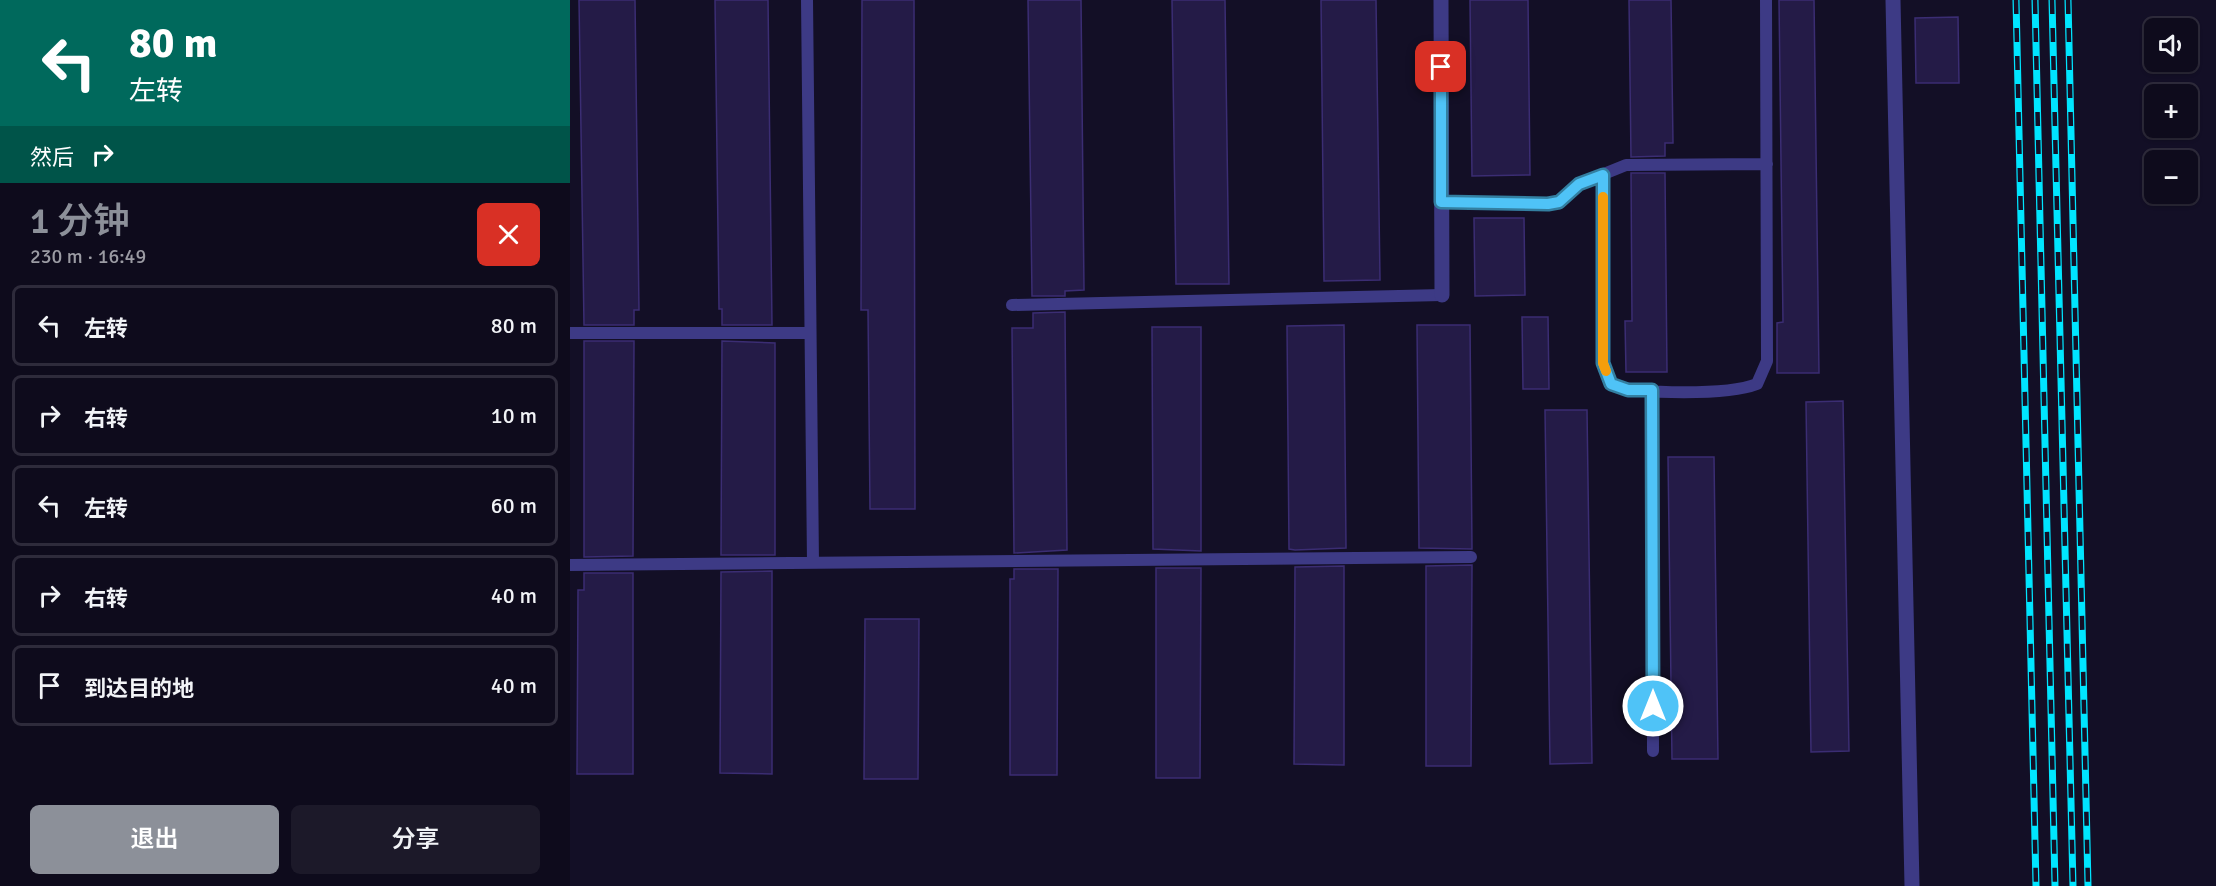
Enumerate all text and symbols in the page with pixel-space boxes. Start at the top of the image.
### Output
text: 80 m [129,18,218,69]
map controls [2144,18,2198,204]
button: sound [2144,18,2198,72]
icon: left [30,24,108,102]
pin [1415,41,1466,92]
icon: arrive [1424,50,1457,83]
text: 左转 [129,75,183,108]
button: + [2144,84,2198,138]
icon: right [86,138,119,171]
text: 然后 [30,144,74,171]
button: − [2144,150,2198,204]
text: 1 分钟 [30,199,129,244]
button: close [477,203,540,266]
text: 230 m · 16:49 [30,244,146,269]
icon: left [33,309,66,342]
text: 80 m [491,312,537,339]
text: 左转 [84,315,128,342]
icon: right [33,399,66,432]
text: 10 m [491,402,537,429]
text: 右转 [84,405,128,432]
icon: left [33,489,66,522]
text: 60 m [491,492,537,519]
text: 左转 [84,495,128,522]
icon: right [33,579,66,612]
text: 40 m [491,582,537,609]
text: 右转 [84,585,128,612]
icon: arrive [33,669,66,702]
text: 40 m [491,672,537,699]
position arrow [1621,674,1685,738]
text: 到达目的地 [84,675,194,702]
button: 退出 [30,805,279,874]
button: 分享 [291,805,540,874]

